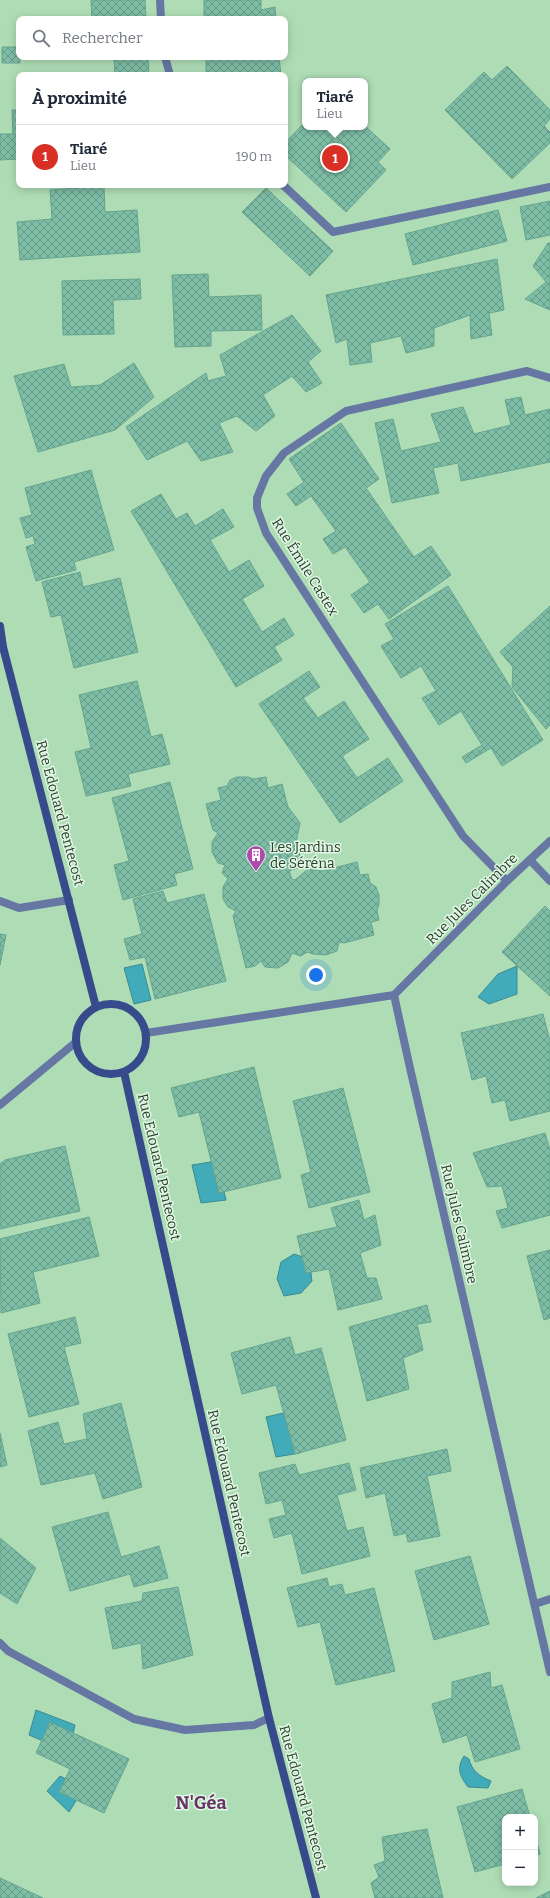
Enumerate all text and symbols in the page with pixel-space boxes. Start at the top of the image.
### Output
search box [16,16,288,60]
icon: search [30,27,52,49]
text: Rechercher [62,29,143,47]
popup [302,78,368,130]
text: À proximité [32,88,127,109]
text: Tiaré [316,88,354,106]
text: Lieu [316,106,342,121]
text: Tiaré [70,140,107,158]
pin: 1 [322,143,348,173]
text: 1 [42,149,48,164]
text: 190 m [236,149,272,164]
text: Lieu [70,158,96,173]
street label: Rue Émile Castex [268,515,343,619]
street label: Rue Edouard Pentecost [32,738,88,888]
place label: Les Jardins de Séréna [270,839,341,872]
building icon: Les Jardins de Séréna [245,844,267,872]
street label: Rue Jules Calimbre [423,850,521,948]
your location [306,965,326,985]
street label: Rue Edouard Pentecost [134,1092,184,1242]
street label: Rue Jules Calimbre [437,1163,481,1285]
street label: Rue Edouard Pentecost [204,1408,254,1558]
street label: Rue Edouard Pentecost [275,1723,331,1873]
district label: N'Géa [175,1792,227,1814]
map controls [502,1814,538,1886]
button: + [502,1814,538,1850]
button: − [502,1850,538,1886]

